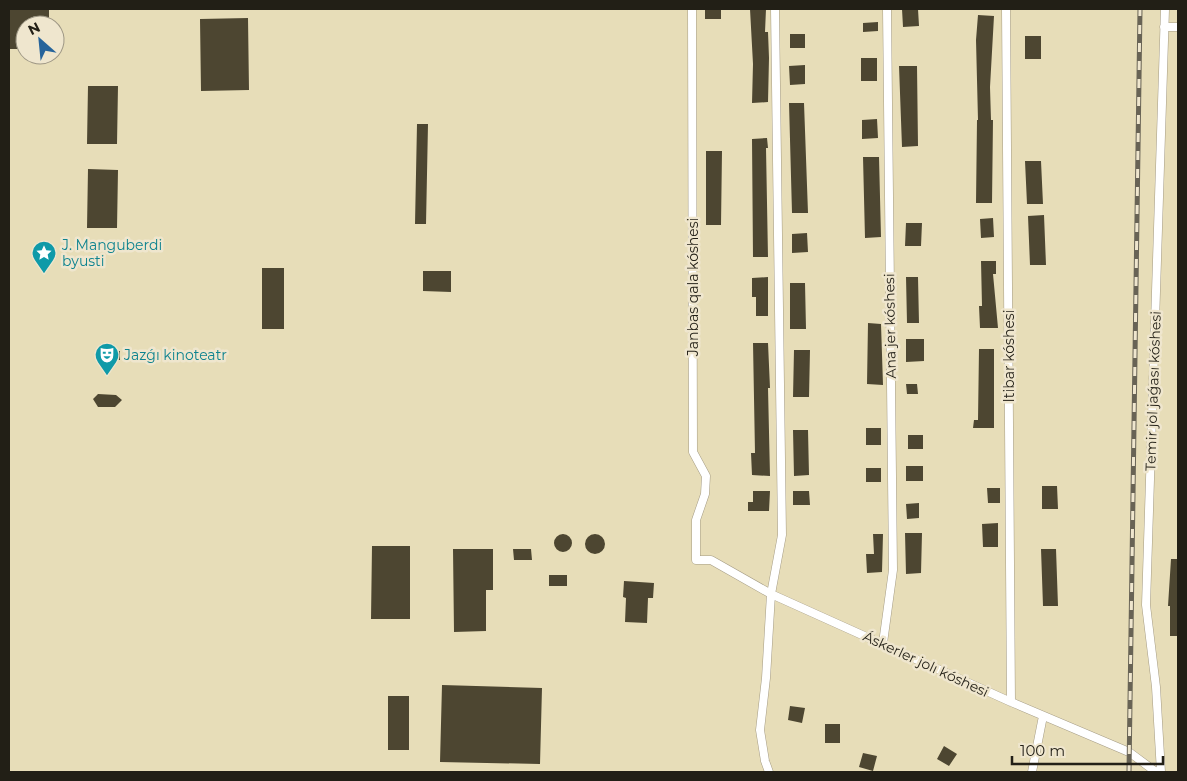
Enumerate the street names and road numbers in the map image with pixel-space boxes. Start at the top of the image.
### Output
street label: Janbas qala kóshesi [684,218,702,357]
street label: Ana jer kóshesi [880,273,900,379]
street label: Itibar kóshesi [1000,310,1018,402]
street label: Temir jol jaǵası kóshesi [1141,311,1165,471]
street label: Áskerler jolı kóshesi [860,627,992,701]

